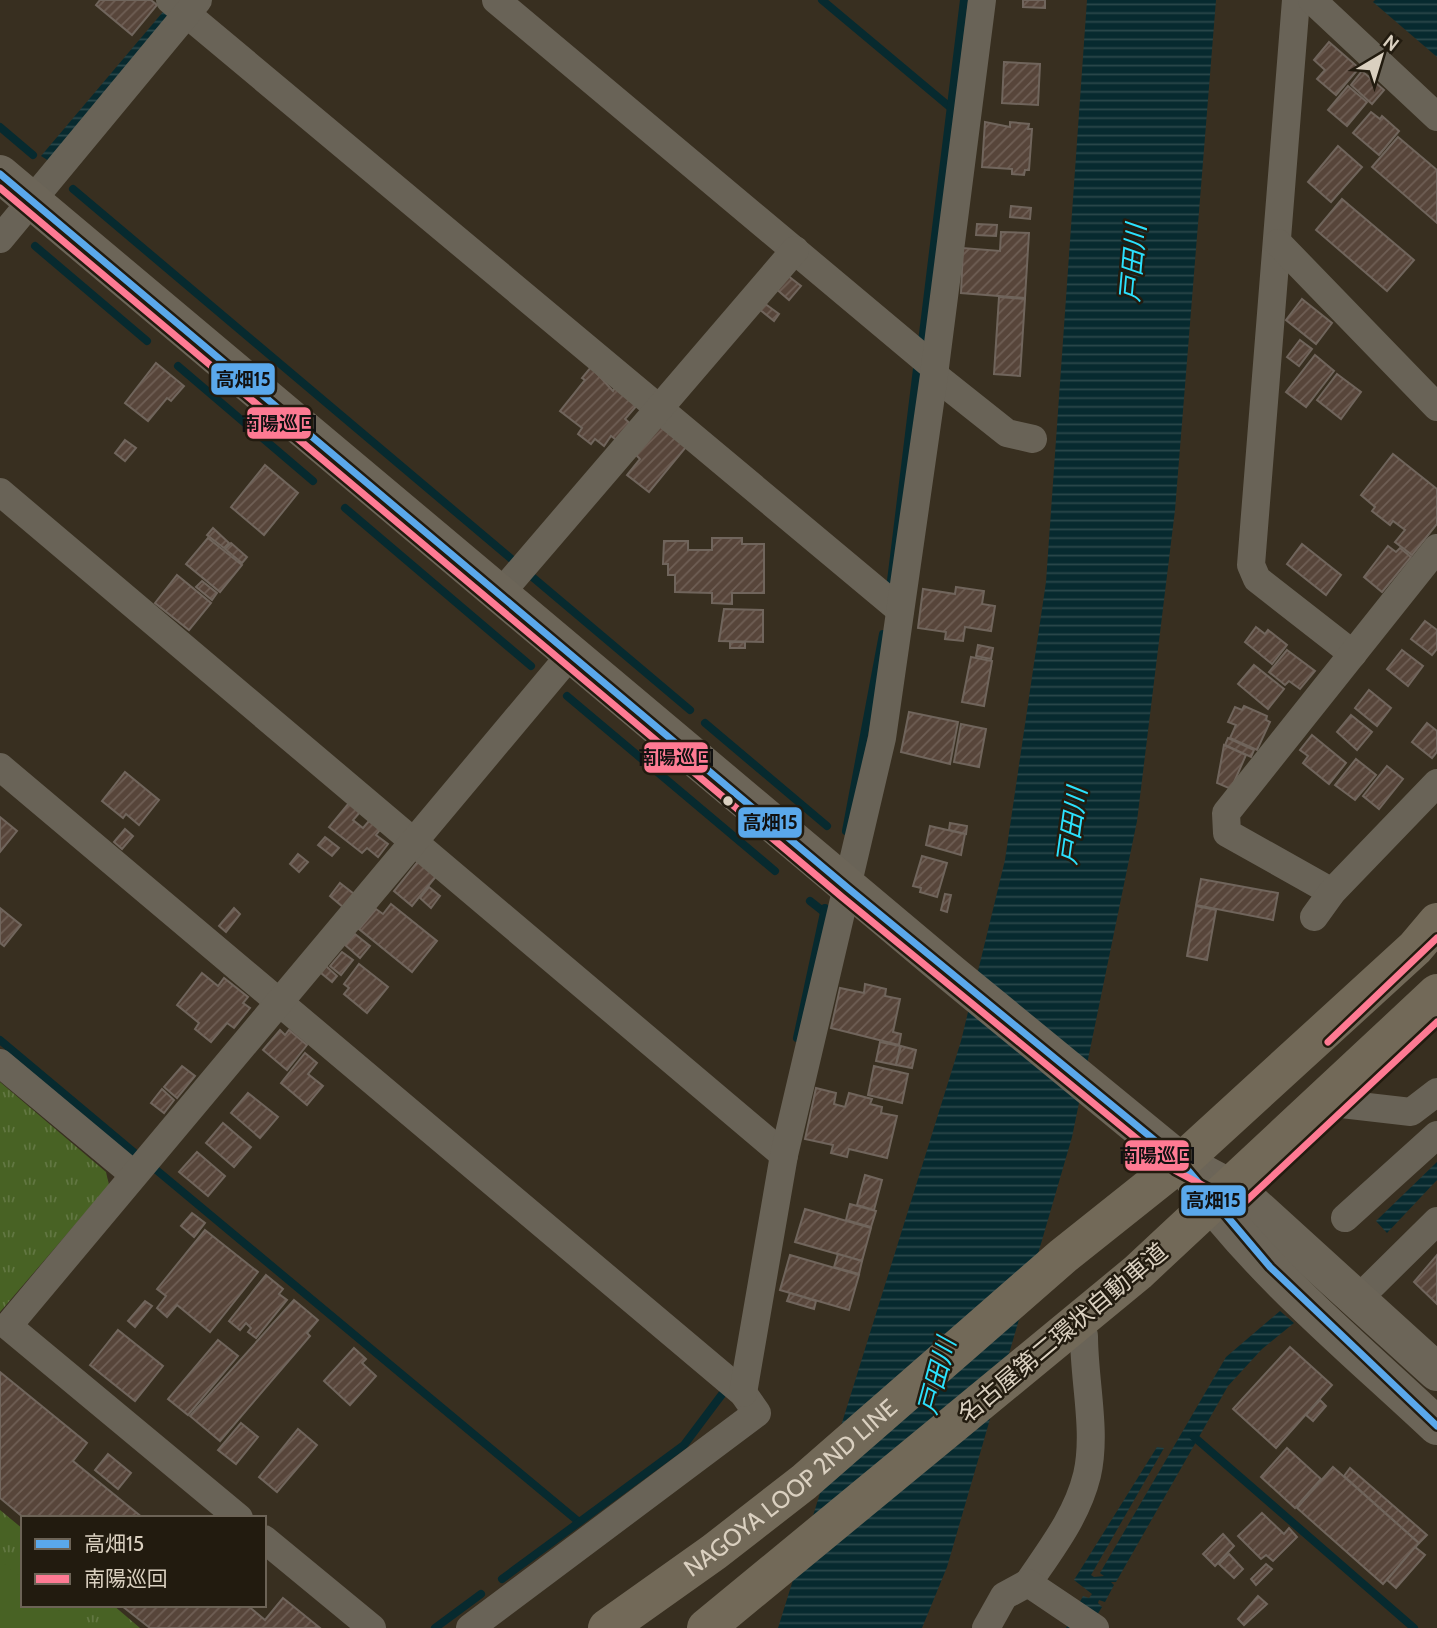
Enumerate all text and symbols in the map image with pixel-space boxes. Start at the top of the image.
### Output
north arrow [1346,21,1416,91]
text: N [1379,30,1404,56]
water label: 戸田川 [1114,220,1153,303]
line badge: 高畑15 [210,362,276,396]
text: 高畑15 [215,368,271,391]
line badge: 南陽巡回 [246,406,312,440]
text: 南陽巡回 [241,412,317,435]
line badge: 南陽巡回 [643,741,709,774]
text: 南陽巡回 [638,746,714,769]
water label: 戸田川 [1051,782,1094,867]
unlabelled marker [721,794,735,808]
line badge: 高畑15 [737,806,803,839]
text: 高畑15 [742,811,798,834]
line badge: 南陽巡回 [1124,1139,1190,1172]
text: 南陽巡回 [1119,1144,1195,1167]
line badge: 高畑15 [1180,1184,1247,1217]
text: 高畑15 [1185,1189,1241,1212]
street label: 名古屋第二環状自動車道 [952,1237,1173,1429]
water label: 戸田川 [911,1331,963,1418]
street label: NAGOYA LOOP 2ND LINE [678,1393,903,1583]
legend [21,1516,266,1607]
text: 高畑15 [84,1531,144,1556]
text: 南陽巡回 [84,1566,168,1591]

